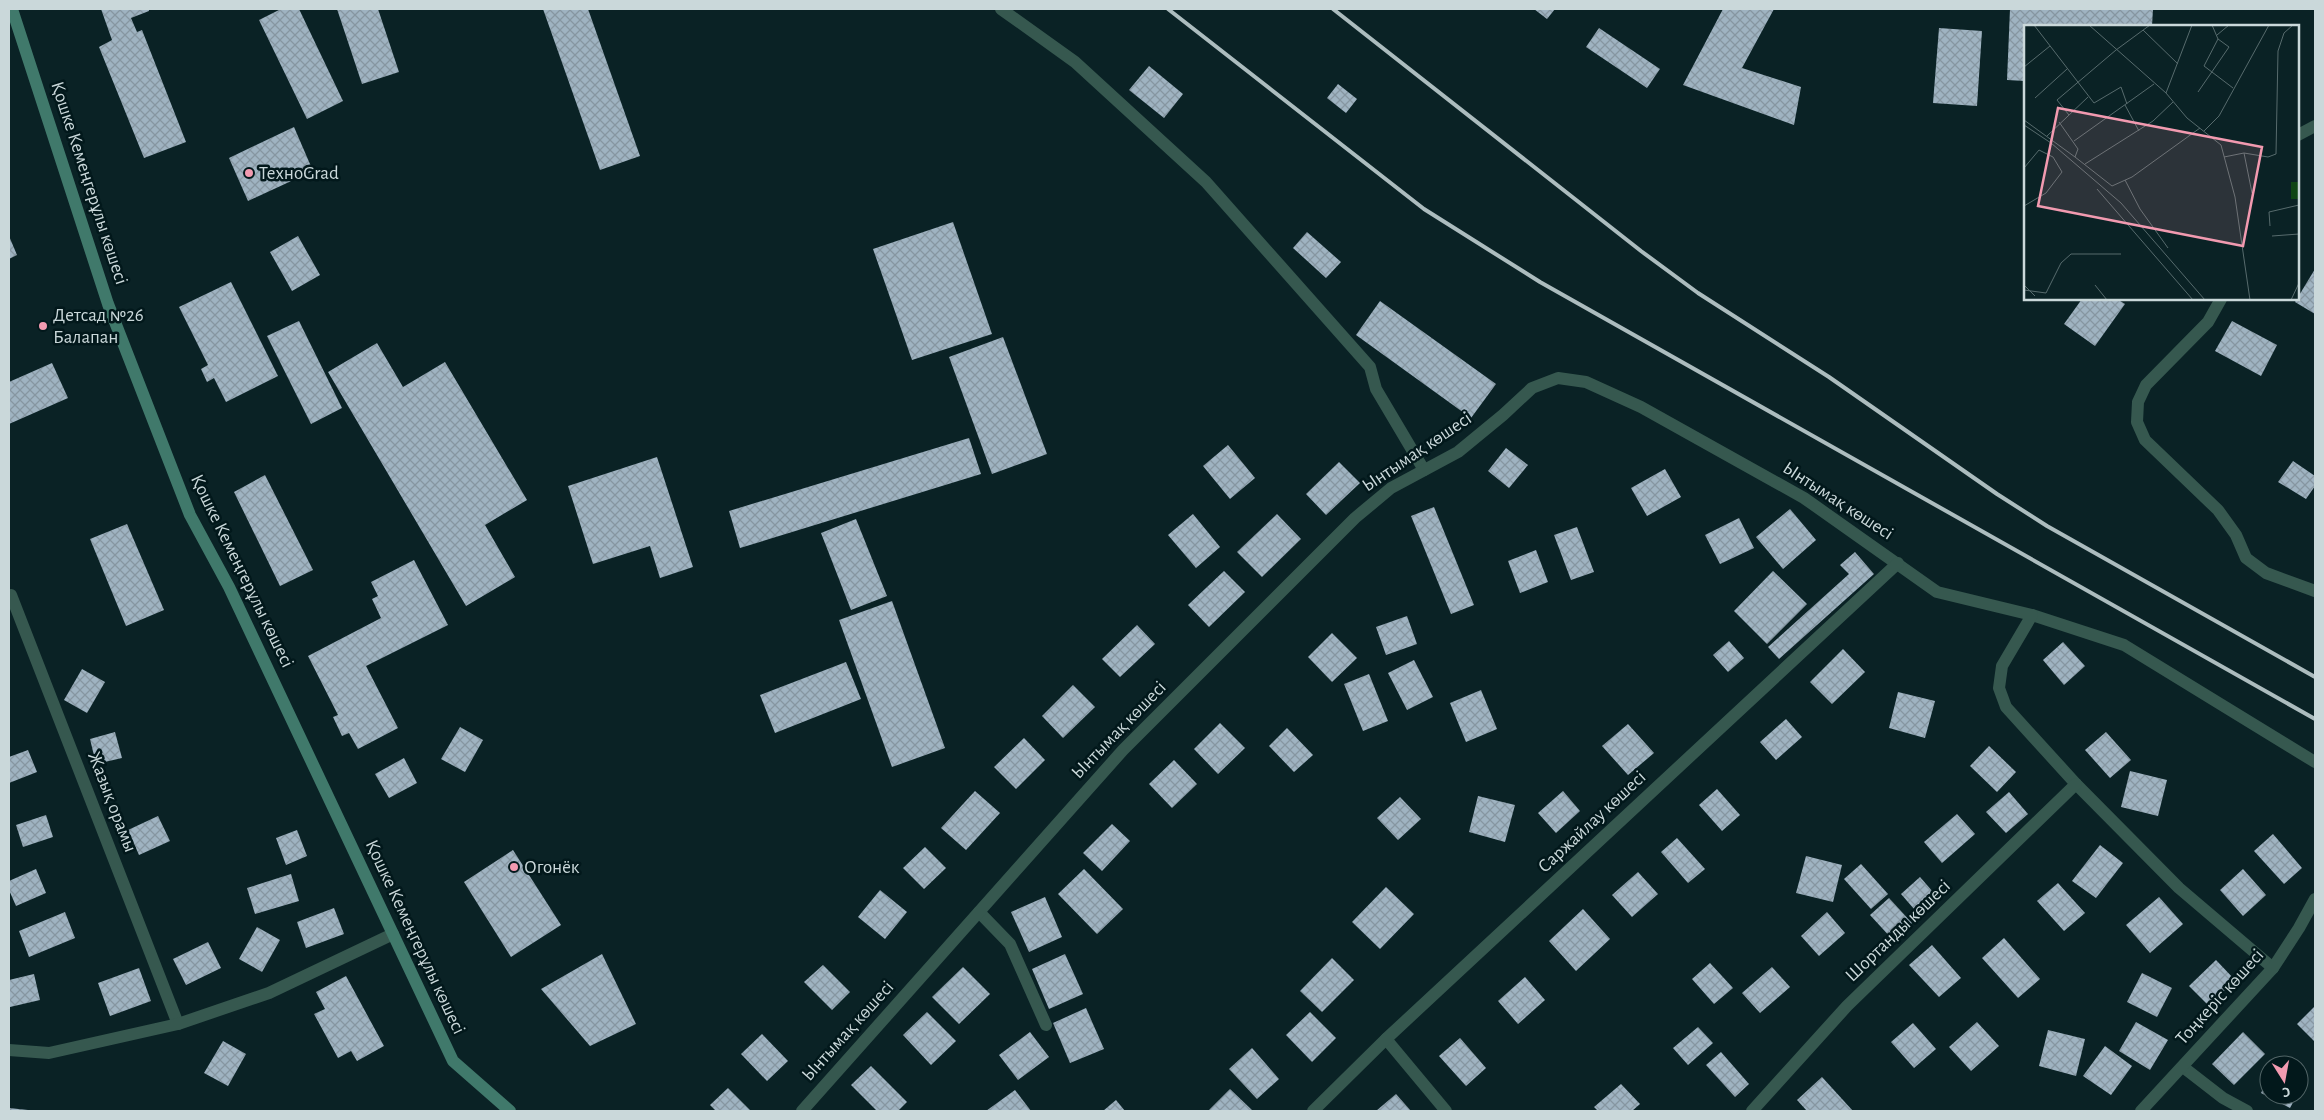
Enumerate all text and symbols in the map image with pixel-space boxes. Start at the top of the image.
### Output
inset map [2024,25,2299,300]
street label: Қошке Кемеңгерұлы көшесі [47,79,131,287]
place label: ТехноGrad [259,164,339,183]
marker: ТехноGrad [243,167,255,179]
place label: Детсад №26 Балапан [53,306,144,347]
marker: Детсад №26 Балапан [37,320,49,332]
street label: Ынтымақ көшесі [1359,409,1475,495]
street label: Ынтымақ көшесі [1780,458,1896,544]
street label: Қошке Кемеңгерұлы көшесі [187,471,297,671]
street label: Ынтымақ көшесі [1068,678,1170,782]
street label: Жазық орамы [84,749,140,855]
street label: Саржайлау көшесі [1534,767,1650,877]
street label: Қошке Кемеңгерұлы көшесі [362,837,468,1037]
place label: Огонёк [524,858,580,877]
marker: Огонёк [508,861,520,873]
street label: Шортанды көшесі [1842,876,1954,986]
street label: Тоңкерiс көшесі [2172,946,2268,1048]
street label: Ынтымақ көшесі [798,977,898,1085]
north arrow [2259,1055,2309,1105]
text: С [2281,1084,2291,1099]

